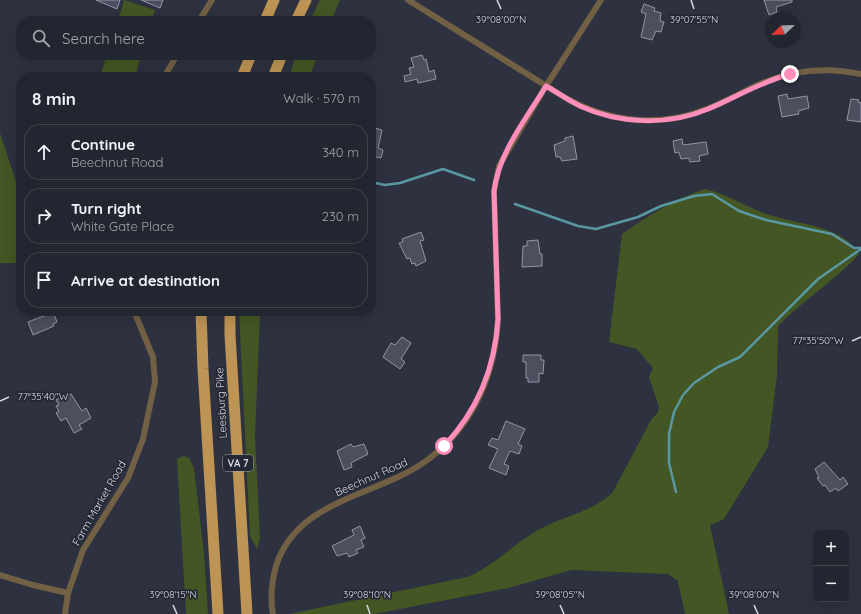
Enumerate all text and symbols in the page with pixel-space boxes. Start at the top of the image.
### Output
north arrow [765,12,801,48]
text: 39°08'00"N [476,13,526,26]
text: 39°07'55"N [670,13,718,26]
search box [16,16,376,60]
icon: search [30,27,52,49]
text: Search here [62,29,145,48]
route end [781,65,799,83]
text: 8 min [32,88,76,109]
text: Walk · 570 m [283,90,360,106]
text: Continue [71,135,135,154]
icon: ahead [33,141,55,163]
text: 340 m [322,144,359,160]
text: Beechnut Road [71,154,163,170]
text: Turn right [71,199,142,218]
icon: right [33,205,55,227]
text: 230 m [322,208,359,224]
text: White Gate Place [71,218,174,234]
icon: arrive [33,269,55,291]
text: Arrive at destination [71,271,220,290]
text: 77°35'50"W [792,334,844,347]
street label: Leesburg Pike [212,367,230,439]
text: 77°35'40"W [18,390,69,403]
route start [435,437,453,455]
road number: VA 7 [223,455,253,471]
street label: Beechnut Road [332,455,410,499]
street label: Farm Market Road [69,458,129,548]
map controls [813,530,849,602]
button: + [813,530,849,566]
button: − [813,566,849,602]
text: 39°08'15"N [149,588,197,601]
text: 39°08'10"N [343,588,391,601]
text: 39°08'05"N [535,588,585,601]
text: 39°08'00"N [729,588,779,601]

